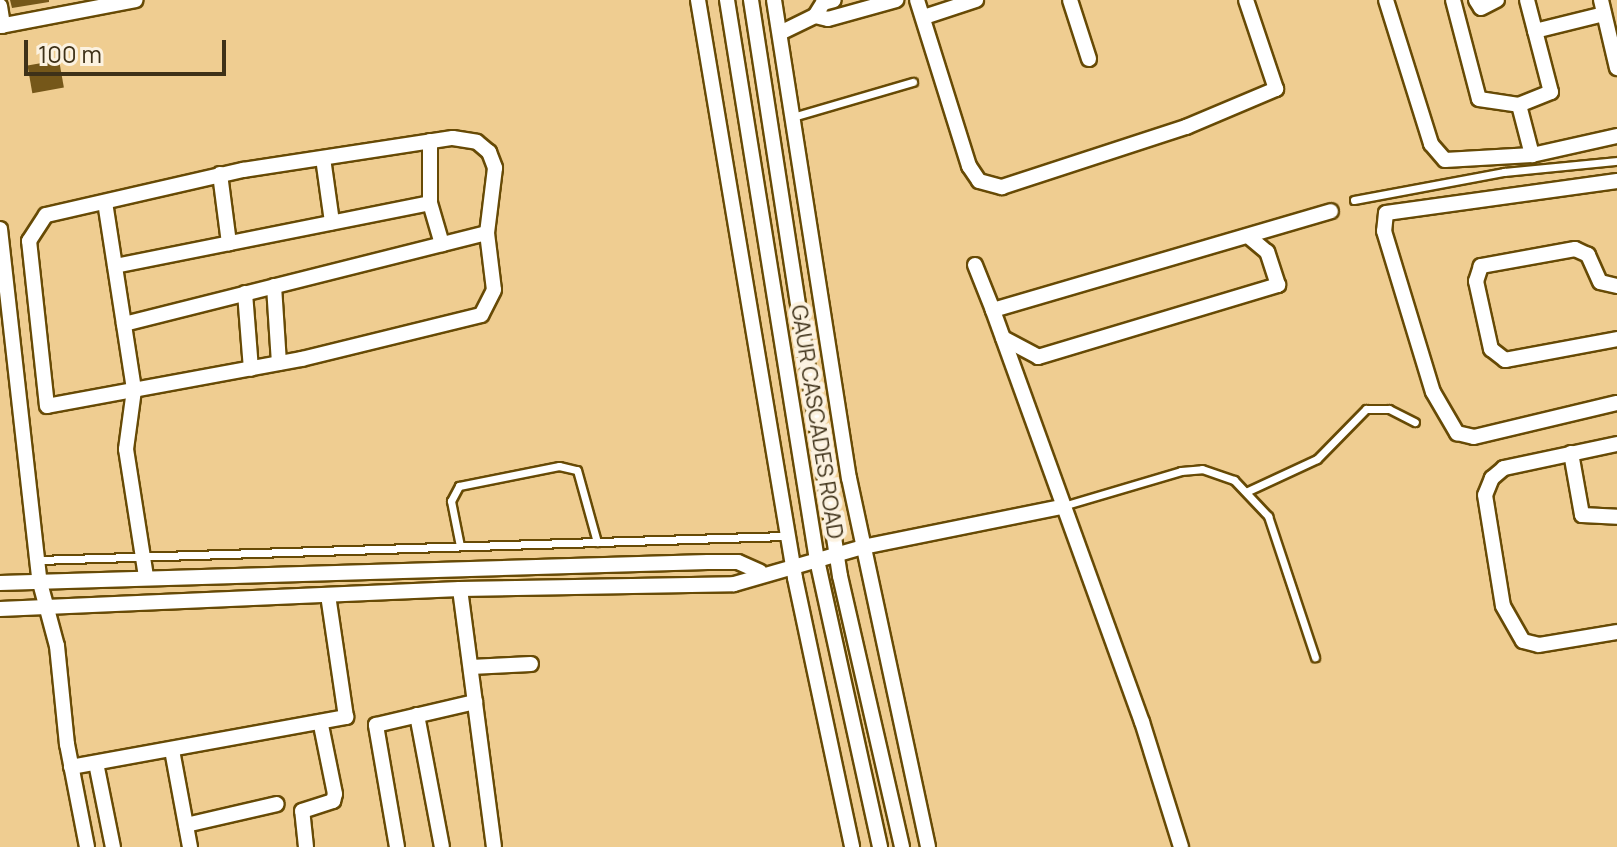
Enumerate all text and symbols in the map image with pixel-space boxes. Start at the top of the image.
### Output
scale bar [28,24,230,74]
text: 100 m [38,37,102,70]
street label: GAUR CASCADES ROAD [785,303,849,541]

